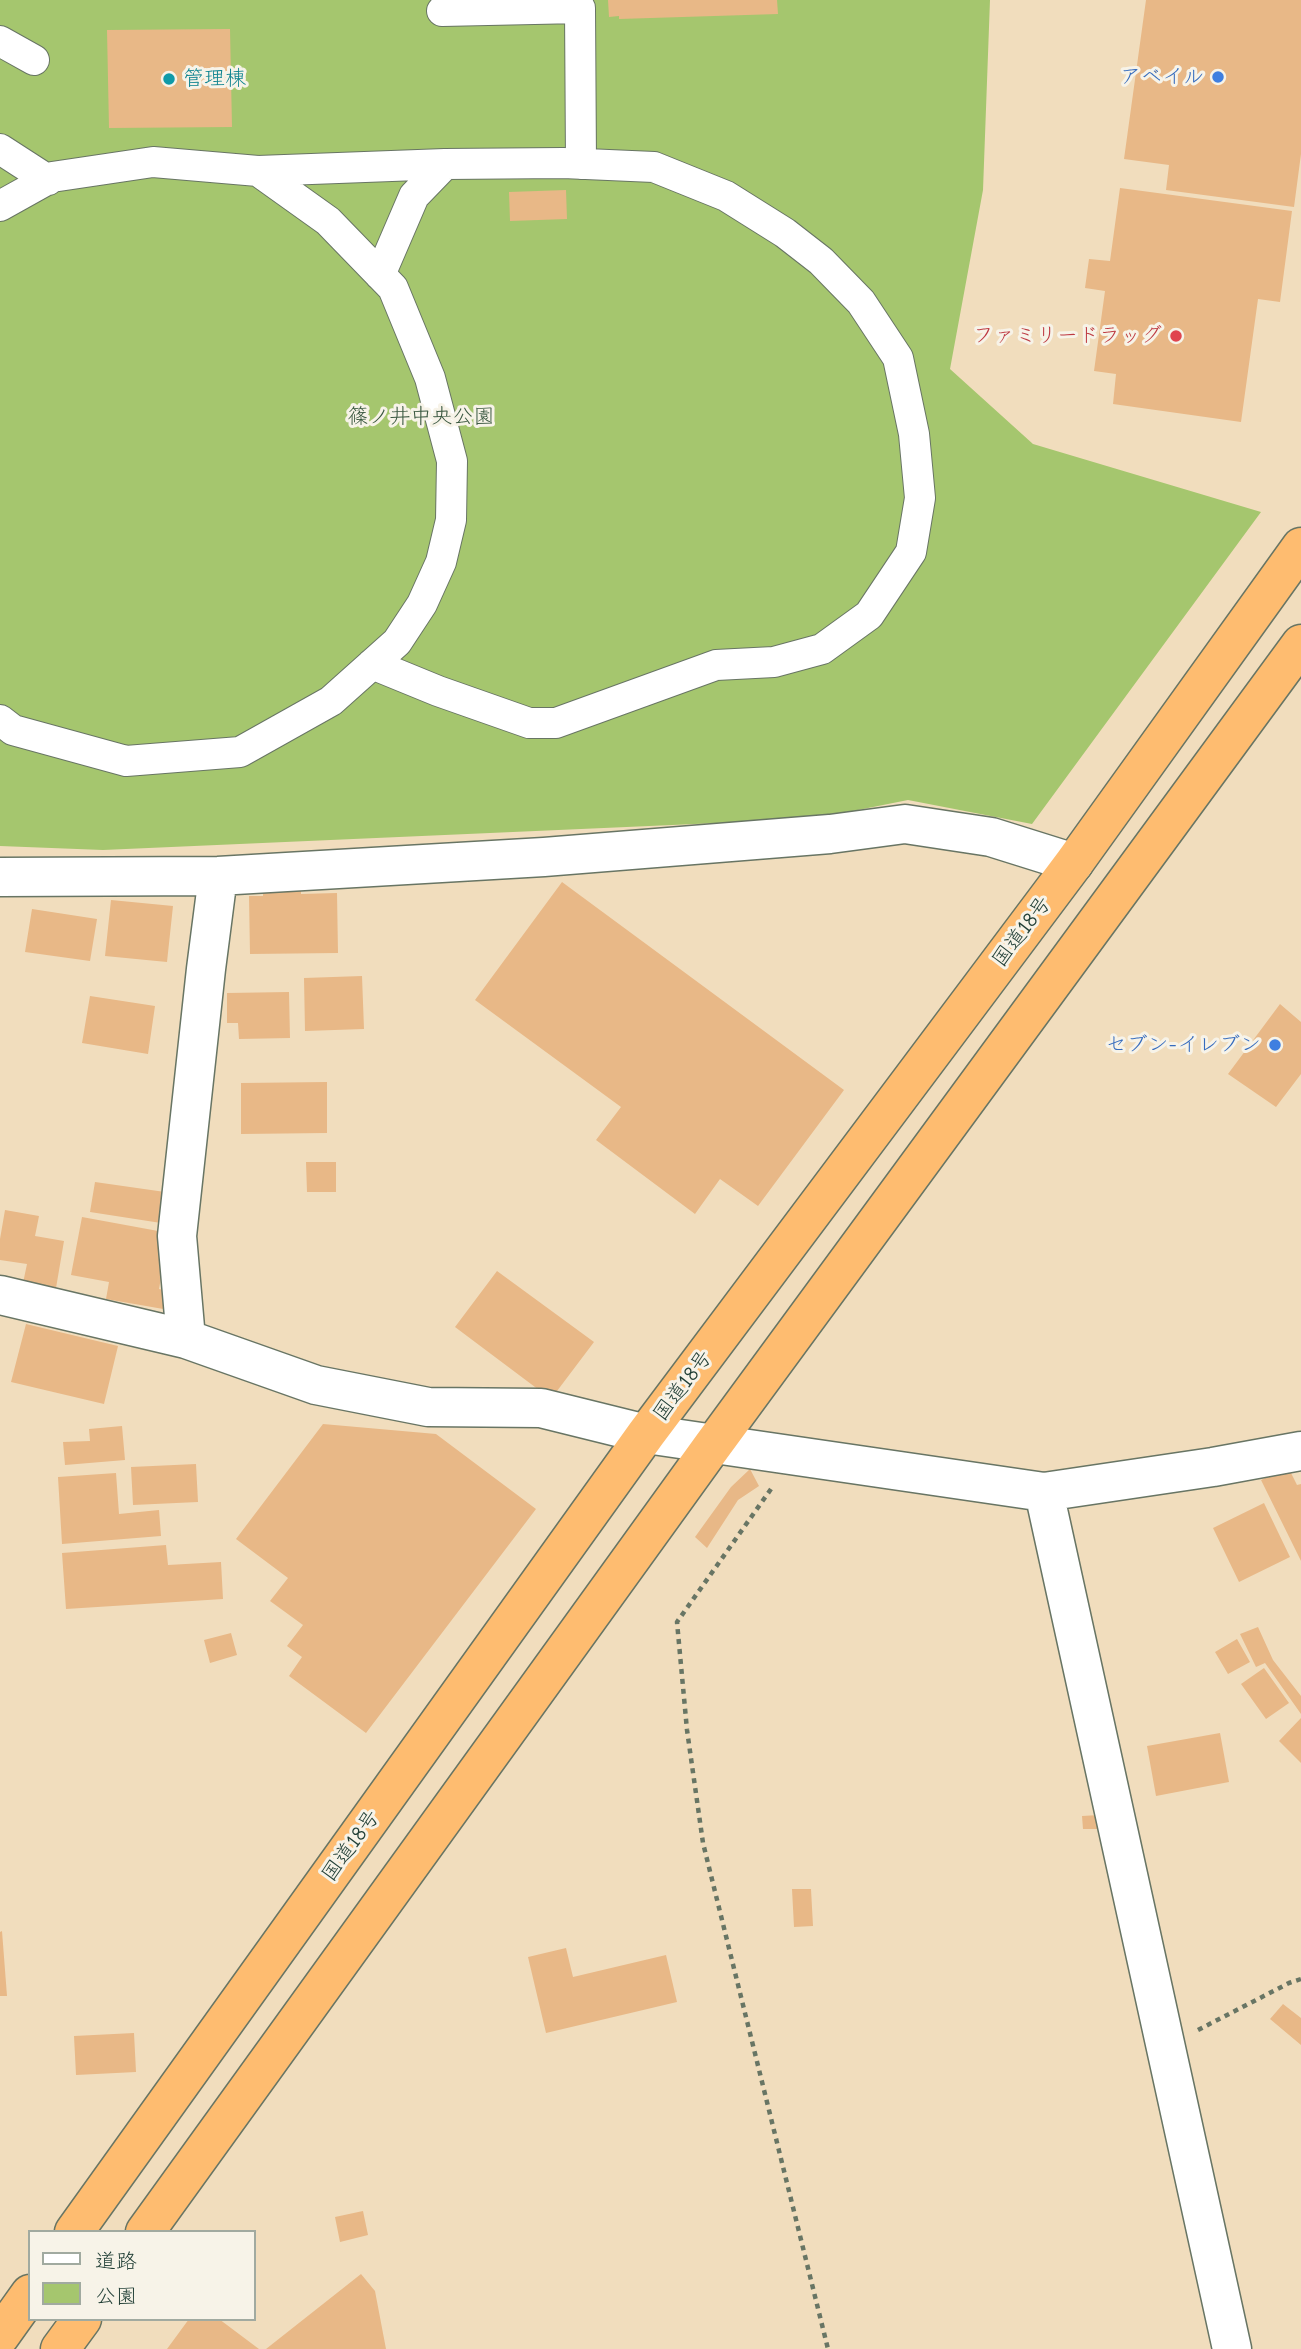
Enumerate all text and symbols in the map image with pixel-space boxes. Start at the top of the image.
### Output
place label: アベイル [1120,64,1204,90]
place label: 管理棟 [183,66,246,92]
marker: アベイル [1210,69,1226,85]
marker: 管理棟 [161,71,177,87]
place label: ファミリードラッグ [973,323,1162,349]
marker: ファミリードラッグ [1168,328,1184,344]
park label: 篠ノ井中央公園 [348,404,494,430]
street label: 国道18号 [987,892,1057,972]
place label: セブン-イレブン [1106,1032,1261,1058]
marker: セブン-イレブン [1267,1037,1283,1053]
street label: 国道18号 [648,1346,718,1426]
street label: 国道18号 [317,1805,385,1887]
legend [28,2230,256,2321]
text: 道路 [95,2249,137,2273]
text: 公園 [95,2284,137,2308]

